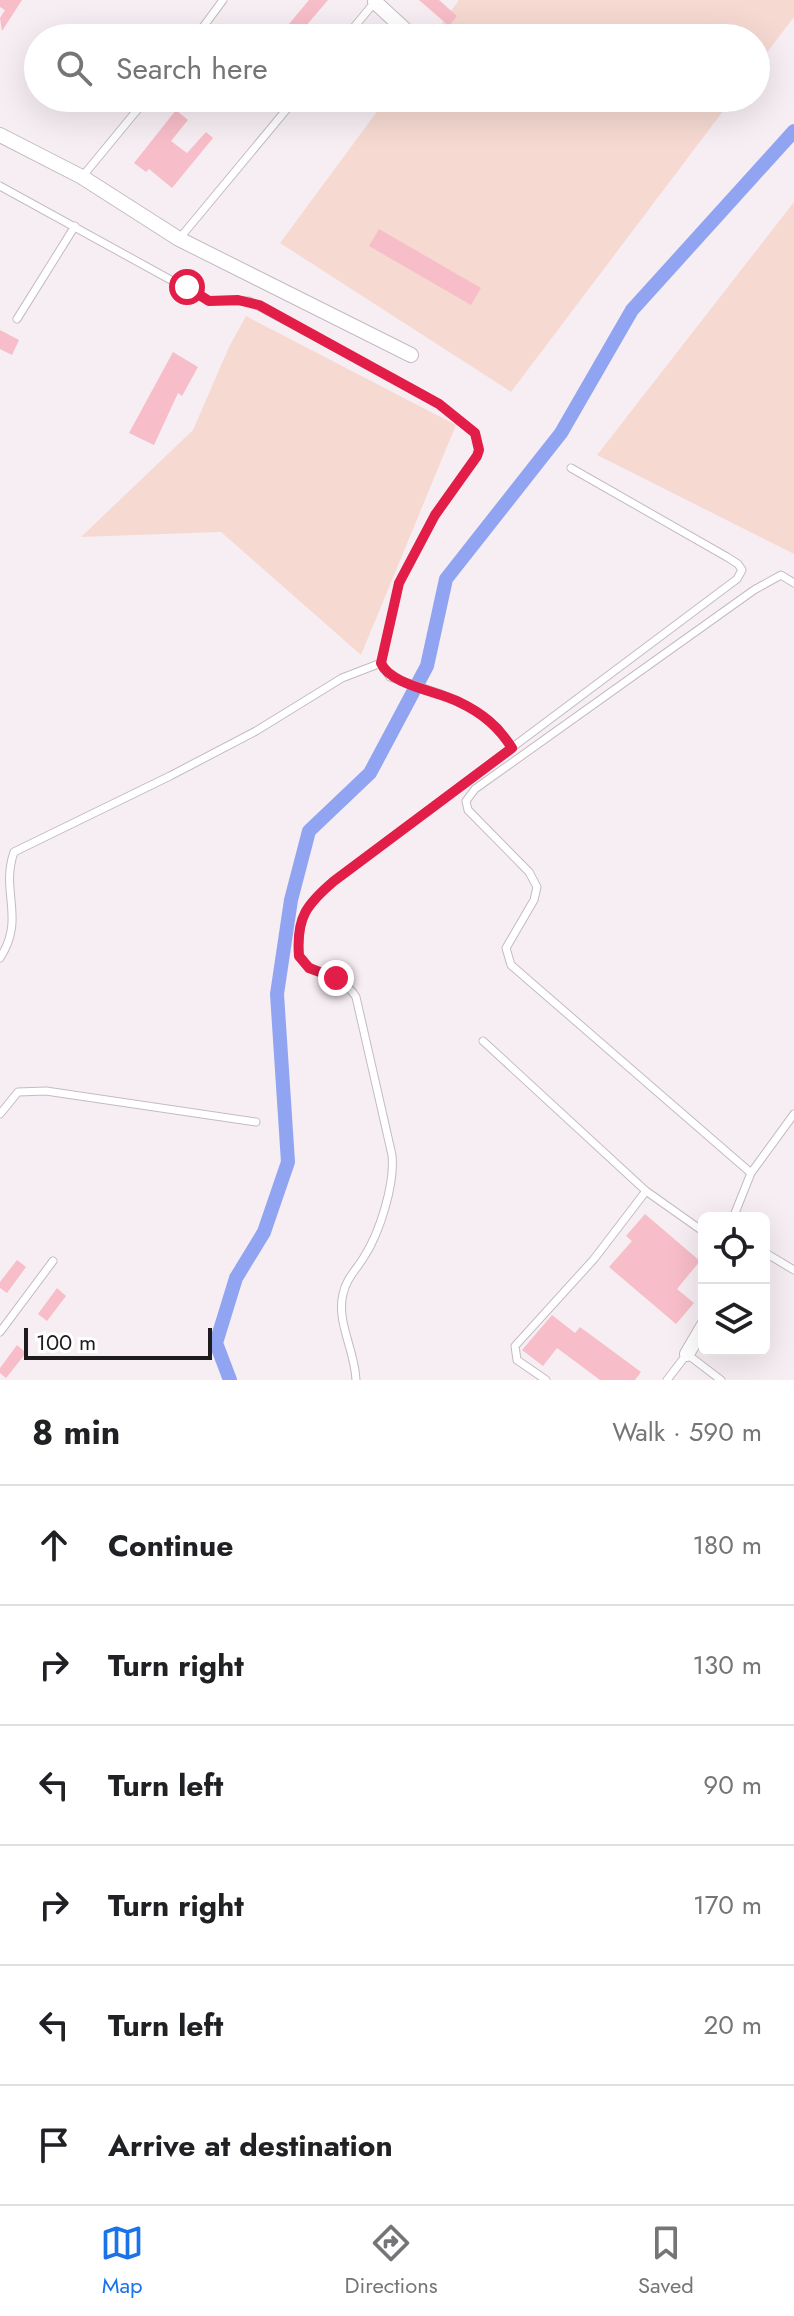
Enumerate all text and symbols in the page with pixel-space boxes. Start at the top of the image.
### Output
search box [24,24,770,112]
icon: search [52,46,96,90]
text: Search here [116,47,268,90]
route start [169,269,205,305]
route end [318,960,354,996]
map controls [698,1212,770,1356]
button: locate [698,1212,770,1284]
button: layers [698,1284,770,1356]
scale bar [24,1324,212,1360]
text: 100 m [36,1326,96,1358]
text: 8 min [32,1408,120,1457]
text: Walk · 590 m [612,1413,762,1451]
icon: ahead [32,1523,76,1567]
text: Continue [108,1524,234,1567]
text: 180 m [692,1526,762,1564]
icon: right [32,1643,76,1687]
text: Turn right [108,1644,244,1687]
text: 130 m [692,1646,762,1684]
icon: left [32,1763,76,1807]
text: Turn left [108,1764,223,1807]
text: 90 m [703,1766,762,1804]
icon: right [32,1883,76,1927]
text: Turn right [108,1884,244,1927]
text: 170 m [693,1886,762,1924]
icon: left [32,2003,76,2047]
text: Turn left [108,2004,223,2047]
text: 20 m [704,2006,762,2044]
icon: arrive [32,2123,76,2167]
text: Arrive at destination [108,2124,393,2167]
tab: Map [100,2221,144,2301]
tab: Directions [345,2221,438,2301]
tab: Saved [638,2221,694,2301]

